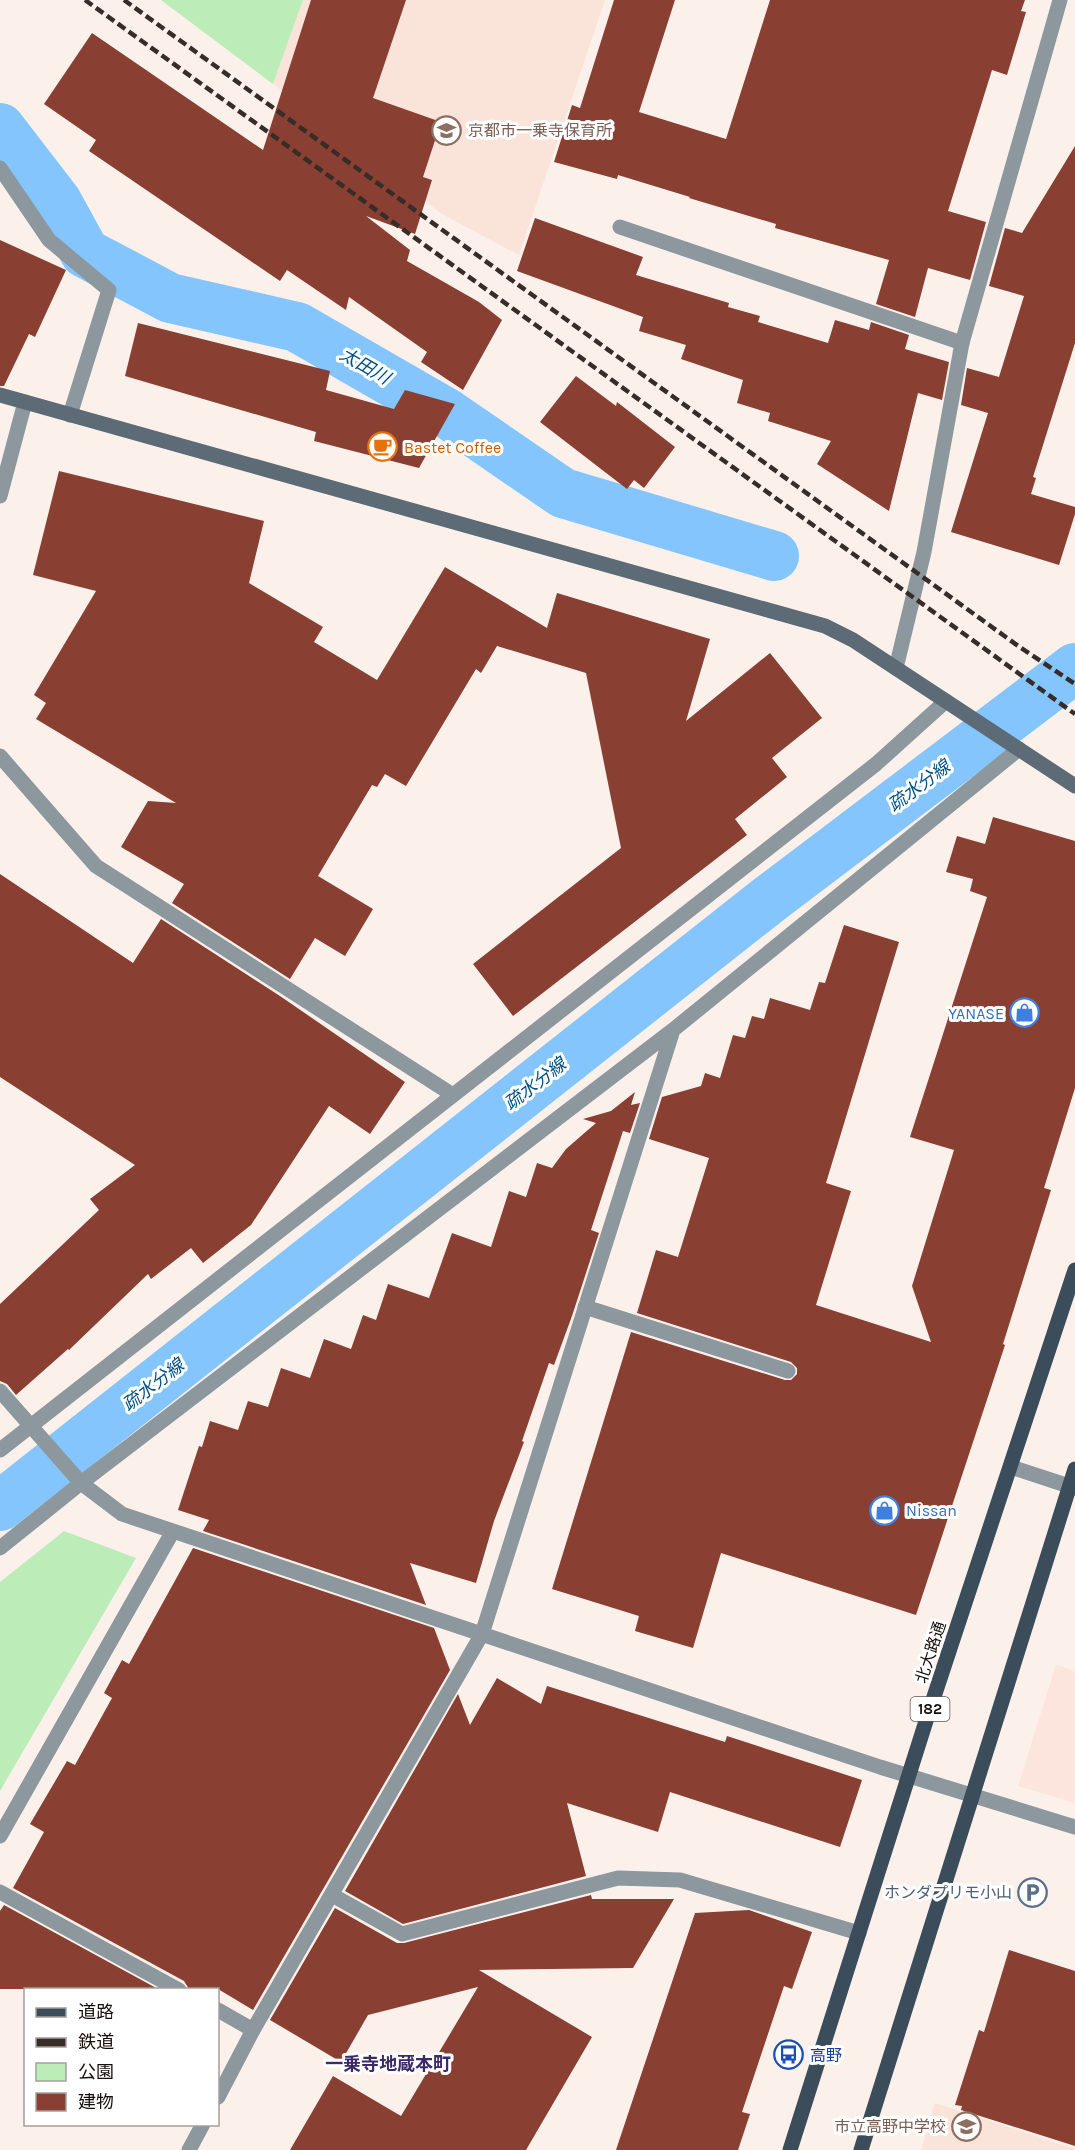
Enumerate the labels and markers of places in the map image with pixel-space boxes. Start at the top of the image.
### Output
school or university icon: 京都市一乗寺保育所 [431,114,463,146]
place label: 京都市一乗寺保育所 [468,121,612,140]
cafe icon: Bastet Coffee [367,431,399,463]
place label: Bastet Coffee [404,438,501,457]
shop icon: YANASE [1009,997,1041,1029]
place label: YANASE [948,1004,1004,1023]
shop icon: Nissan [869,1494,901,1526]
place label: Nissan [906,1501,957,1520]
parking icon: ホンダプリモ小山 [1017,1876,1049,1908]
place label: ホンダプリモ小山 [884,1883,1012,1902]
bus stop icon: 高野 [773,2039,805,2071]
place label: 高野 [810,2046,842,2065]
school or university icon: 市立高野中学校 [951,2110,983,2142]
place label: 市立高野中学校 [834,2117,946,2136]

